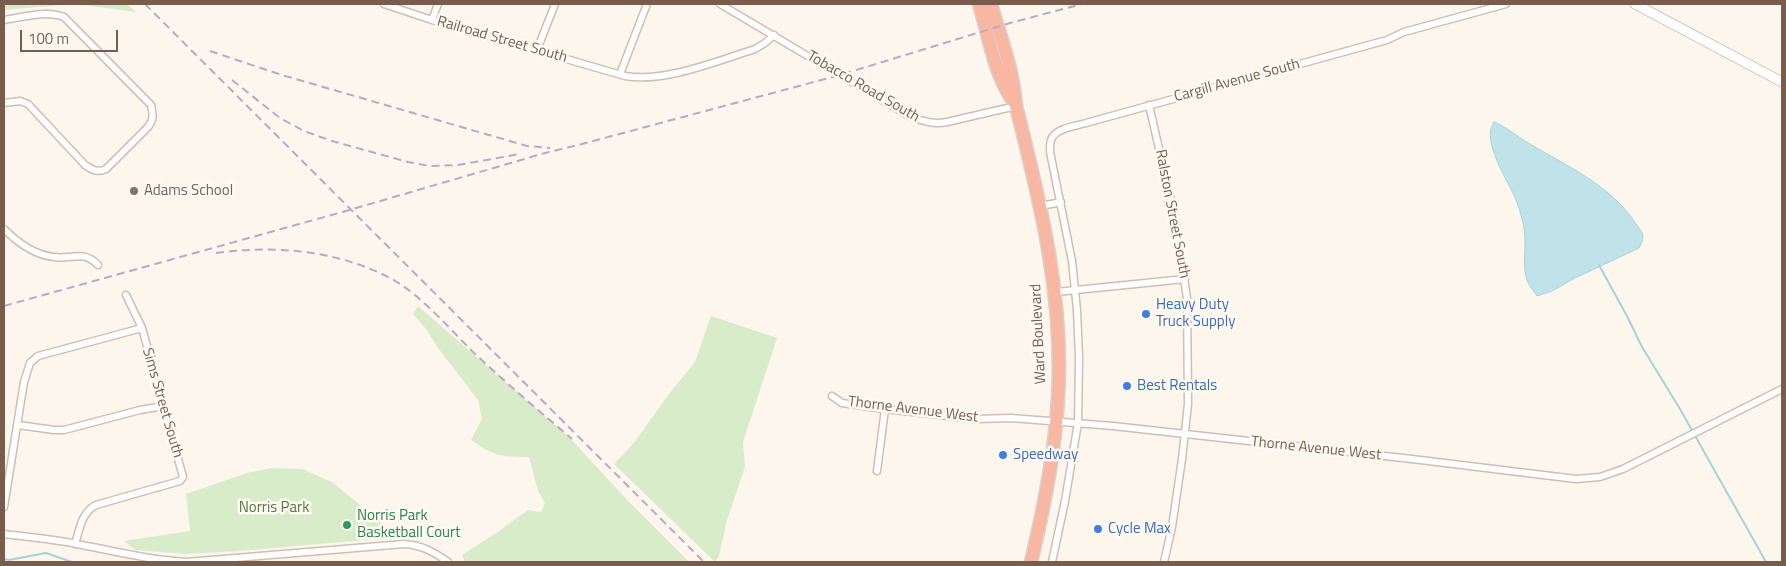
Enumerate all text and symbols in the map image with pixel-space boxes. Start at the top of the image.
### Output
street label: Railroad Street South [435,13,569,67]
scale bar [22,20,120,52]
text: 100 m [28,27,69,50]
street label: Tobacco Road South [803,47,923,127]
street label: Cargill Avenue South [1172,56,1302,106]
street label: Ralston Street South [1151,148,1193,280]
place label: Adams School [144,182,233,200]
marker: Adams School [128,185,140,197]
street label: Ward Boulevard [1027,283,1051,385]
place label: Heavy Duty Truck Supply [1156,296,1235,331]
marker: Heavy Duty Truck Supply [1140,308,1152,320]
street label: Sims Street South [138,346,186,460]
place label: Best Rentals [1137,377,1217,395]
marker: Best Rentals [1121,380,1133,392]
street label: Thorne Avenue West [847,393,979,427]
street label: Thorne Avenue West [1250,433,1382,465]
place label: Speedway [1013,446,1078,464]
marker: Speedway [997,449,1009,461]
park label: Norris Park [239,499,309,517]
place label: Norris Park Basketball Court [357,507,460,542]
marker: Norris Park Basketball Court [341,519,353,531]
place label: Cycle Max [1108,520,1171,538]
marker: Cycle Max [1092,523,1104,535]

